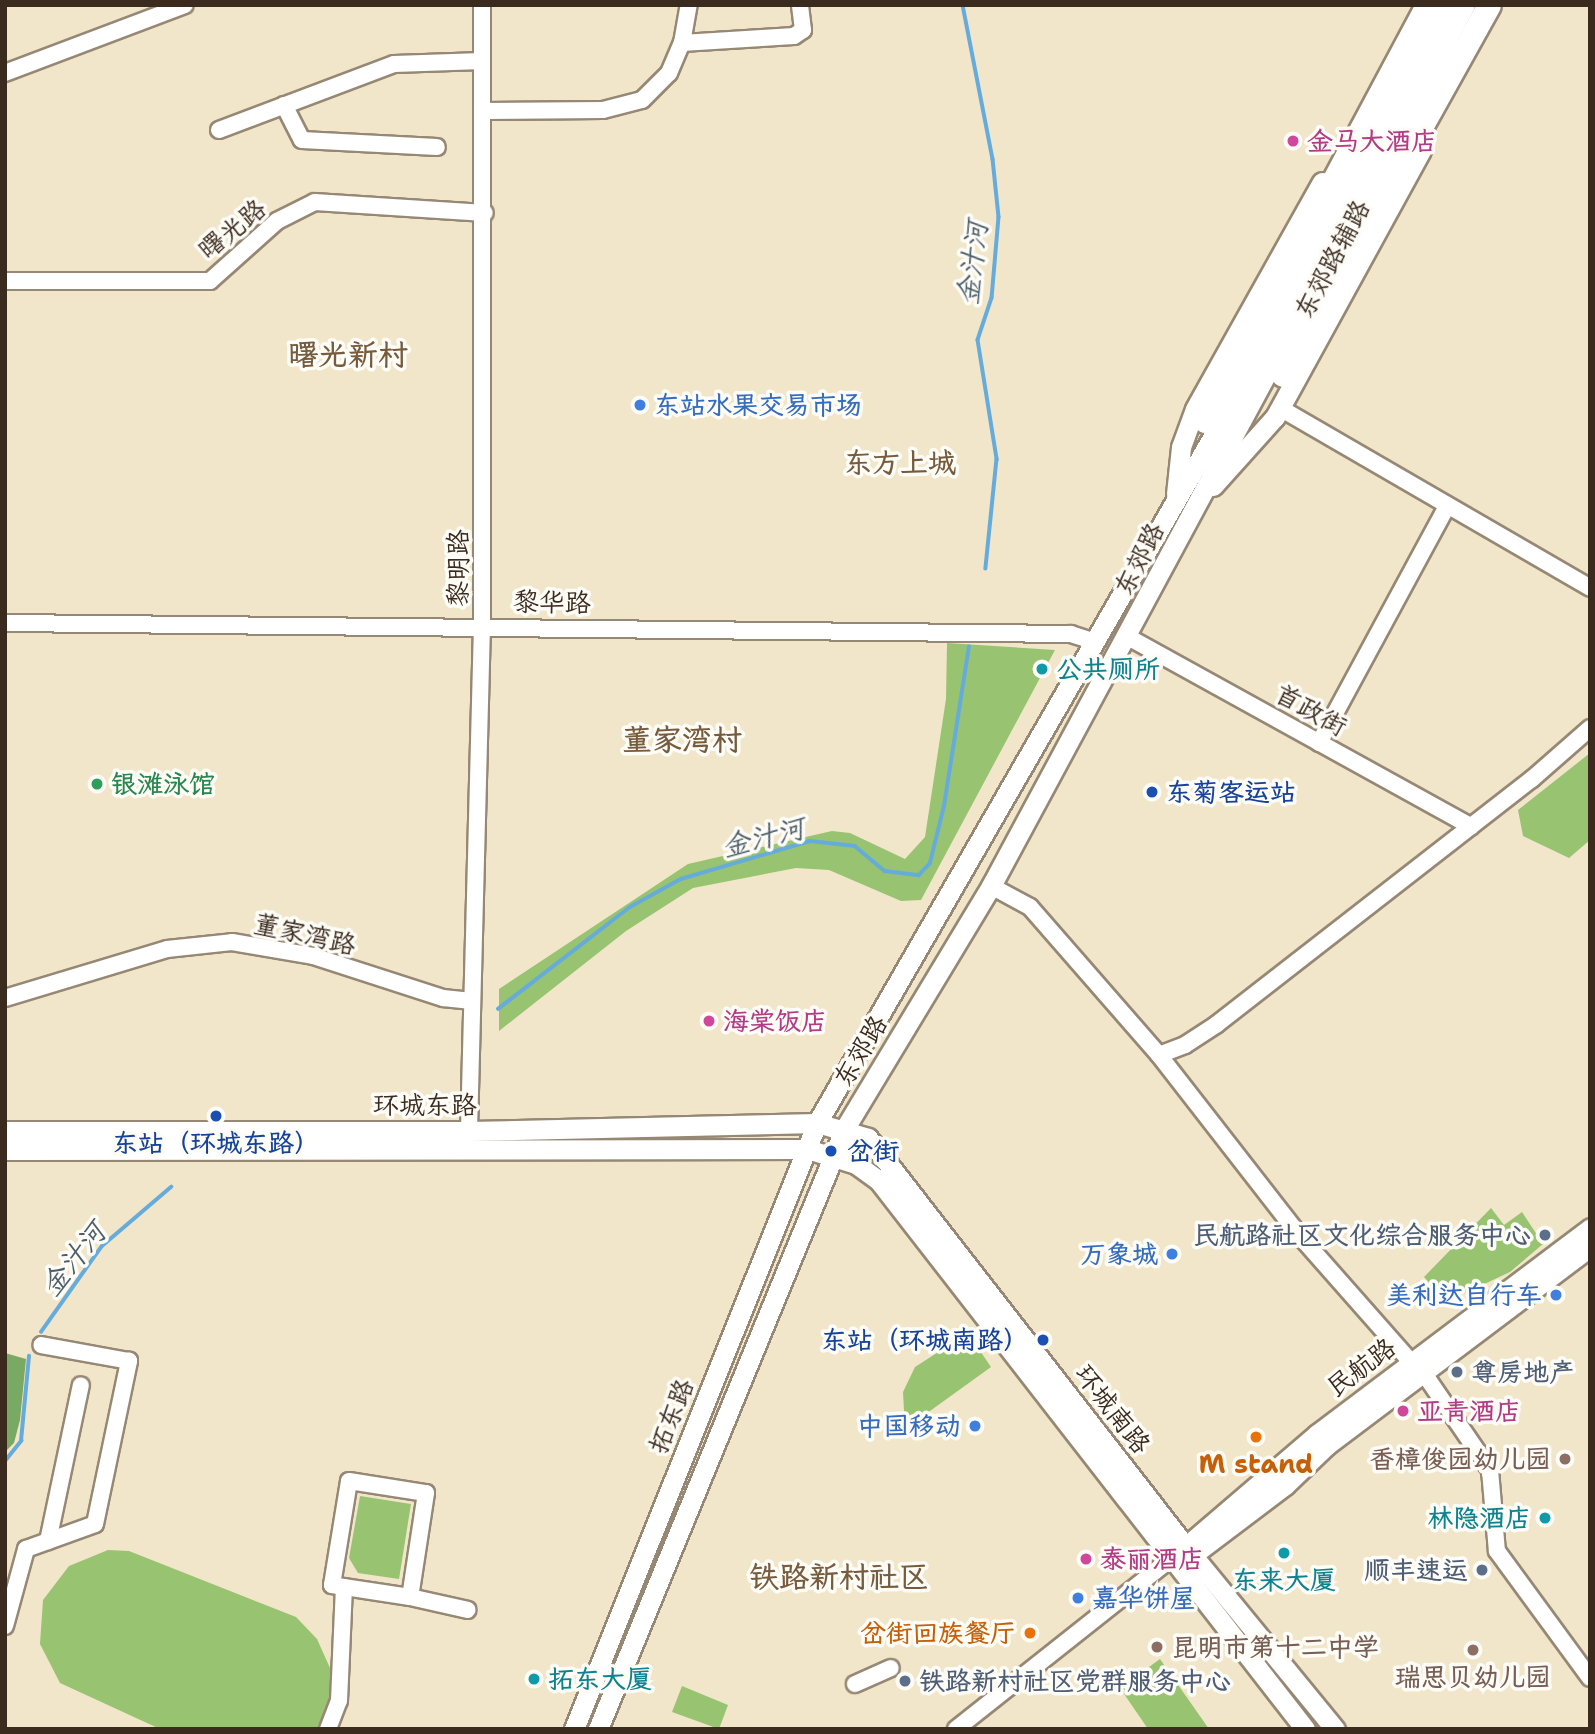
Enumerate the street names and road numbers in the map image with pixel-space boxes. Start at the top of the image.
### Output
street label: 曙光路 [192,192,272,266]
street label: 东郊路辅路 [1288,194,1376,324]
street label: 东郊路 [1107,517,1171,601]
street label: 黎明路 [442,529,474,607]
street label: 黎华路 [513,586,591,618]
street label: 首政街 [1269,677,1353,743]
street label: 董家湾路 [251,907,359,961]
street label: 东郊路 [827,1010,893,1092]
street label: 环城东路 [373,1089,477,1121]
street label: 民航路 [1320,1331,1402,1403]
street label: 环城南路 [1069,1358,1157,1460]
street label: 拓东路 [642,1374,700,1458]

